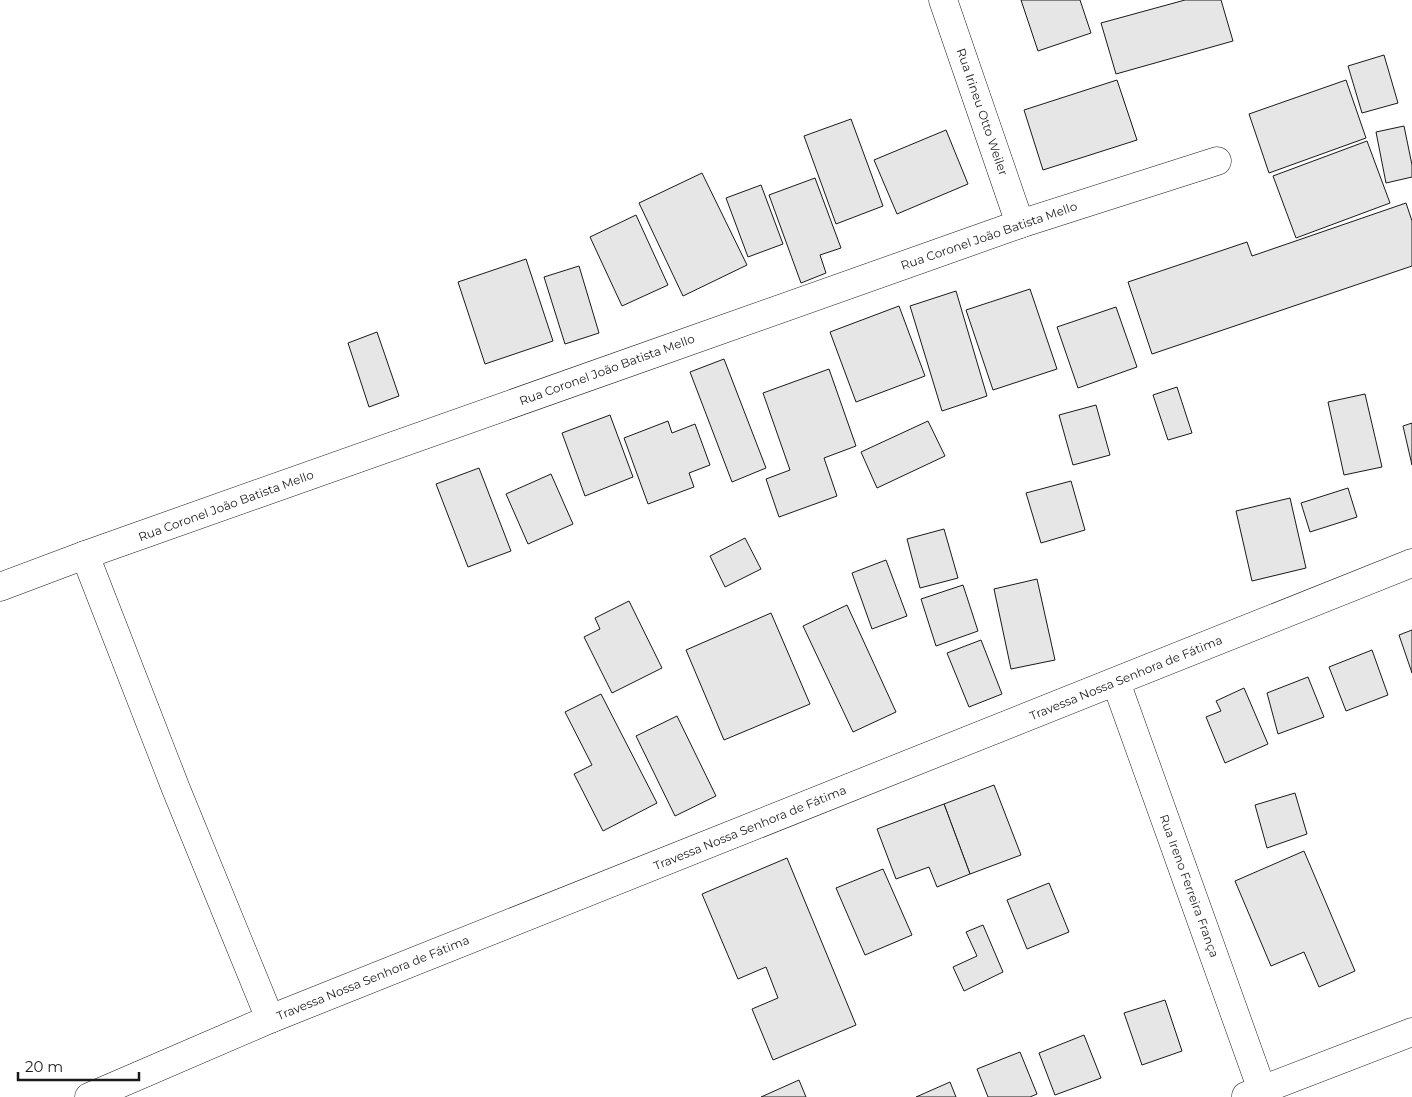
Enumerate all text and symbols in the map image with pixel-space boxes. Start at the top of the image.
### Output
street label: Rua Irineu Otto Weiler [954,46,1011,178]
street label: Rua Coronel João Batista Mello [899,198,1079,273]
street label: Rua Coronel João Batista Mello [517,331,697,408]
street label: Rua Coronel João Batista Mello [136,467,316,544]
street label: Travessa Nossa Senhora de Fátima [1027,632,1224,723]
street label: Travessa Nossa Senhora de Fátima [651,782,848,873]
street label: Rua Ireno Ferreira França [1157,812,1222,959]
street label: Travessa Nossa Senhora de Fátima [274,932,471,1023]
scale bar [18,1050,139,1082]
text: 20 m [25,1057,63,1076]

